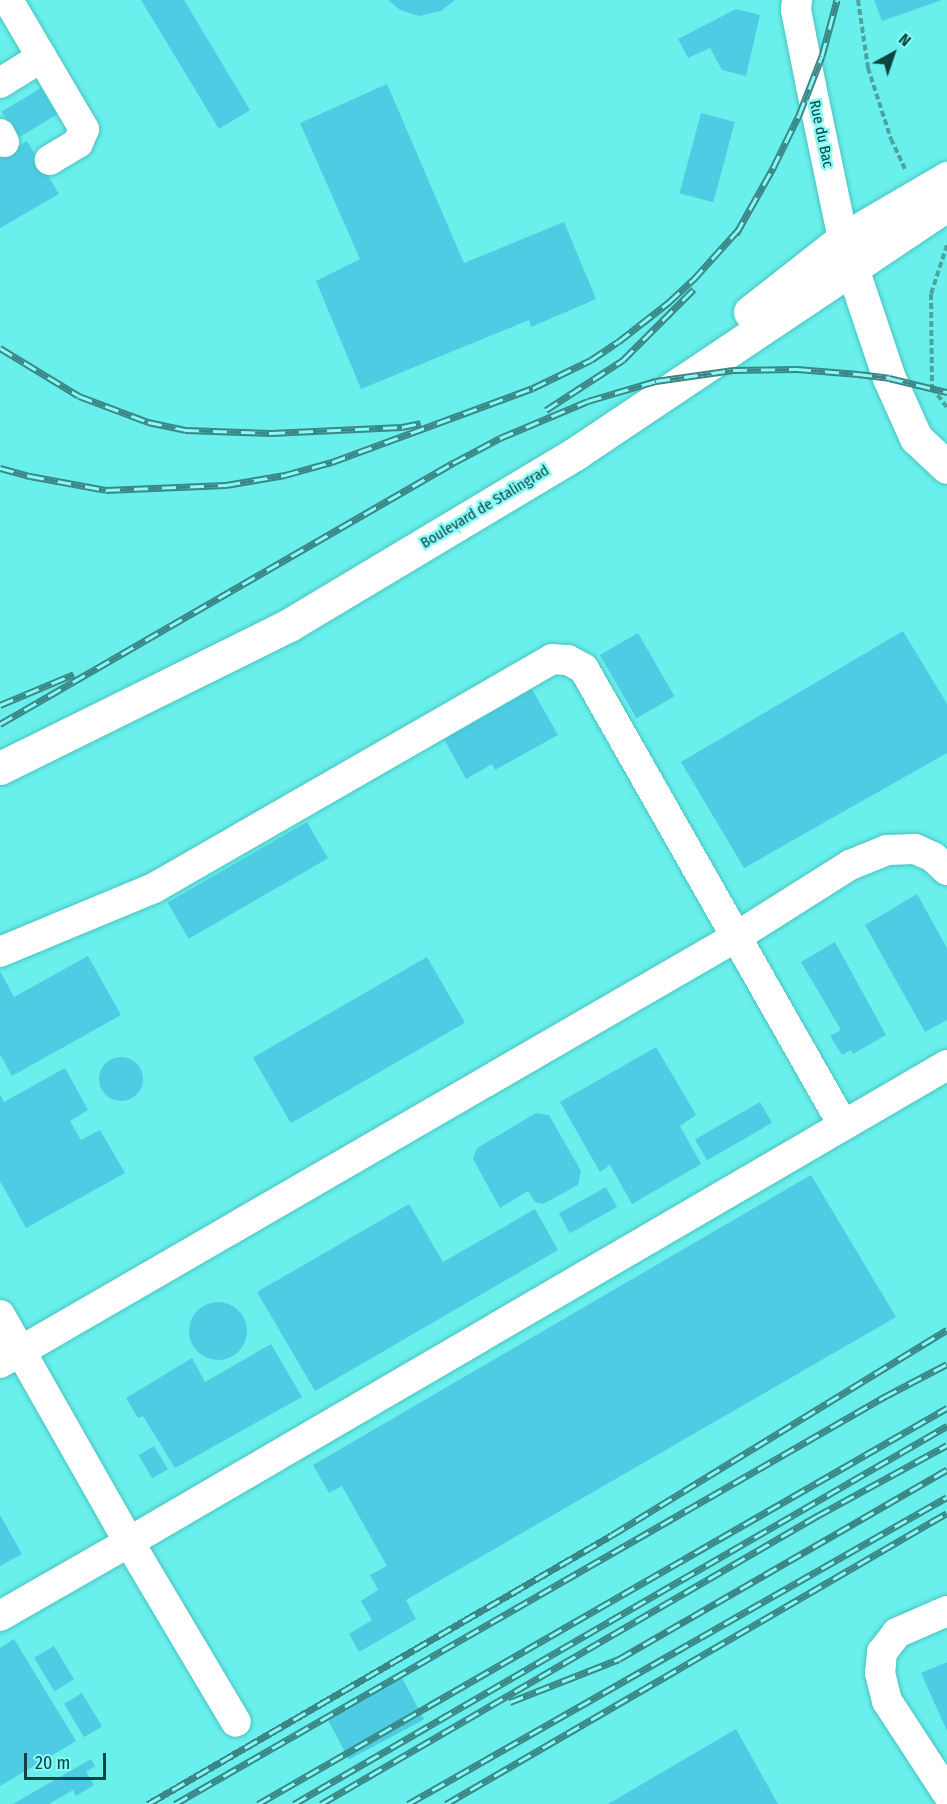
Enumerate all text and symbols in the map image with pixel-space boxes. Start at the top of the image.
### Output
north arrow [863,24,923,84]
text: N [895,29,915,50]
street label: Rue du Bac [805,99,837,169]
street label: Boulevard de Stalingrad [418,462,552,552]
scale bar [27,1741,110,1779]
text: 20 m [35,1752,70,1774]

